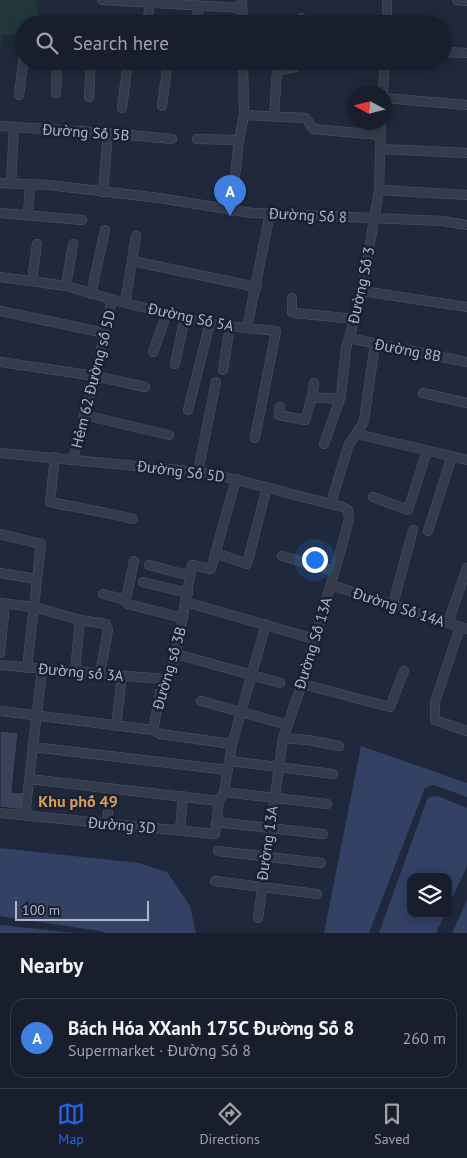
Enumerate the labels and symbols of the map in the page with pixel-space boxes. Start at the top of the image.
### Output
north arrow [347,85,392,130]
street label: Đường Số 5B [41,119,130,145]
pin: A [214,175,246,216]
street label: Đường Số 8 [267,203,348,227]
street label: Đường Số 3 [343,245,378,326]
street label: Đường Số 5A [146,298,236,335]
street label: Hẻm 62 Đường số 5D [67,308,119,450]
street label: Đường 8B [372,334,443,366]
street label: Đường Số 5D [135,456,226,486]
your location [302,547,328,573]
street label: Đường Số 14A [350,583,447,631]
street label: Đường Số 13A [290,595,336,692]
street label: Đường số 3B [148,624,190,713]
street label: Đường số 3A [37,659,125,685]
district label: Khu phố 49 [38,791,118,811]
street label: Đường 13A [252,804,282,883]
street label: Đường 3D [86,812,157,837]
scale bar [15,898,149,921]

